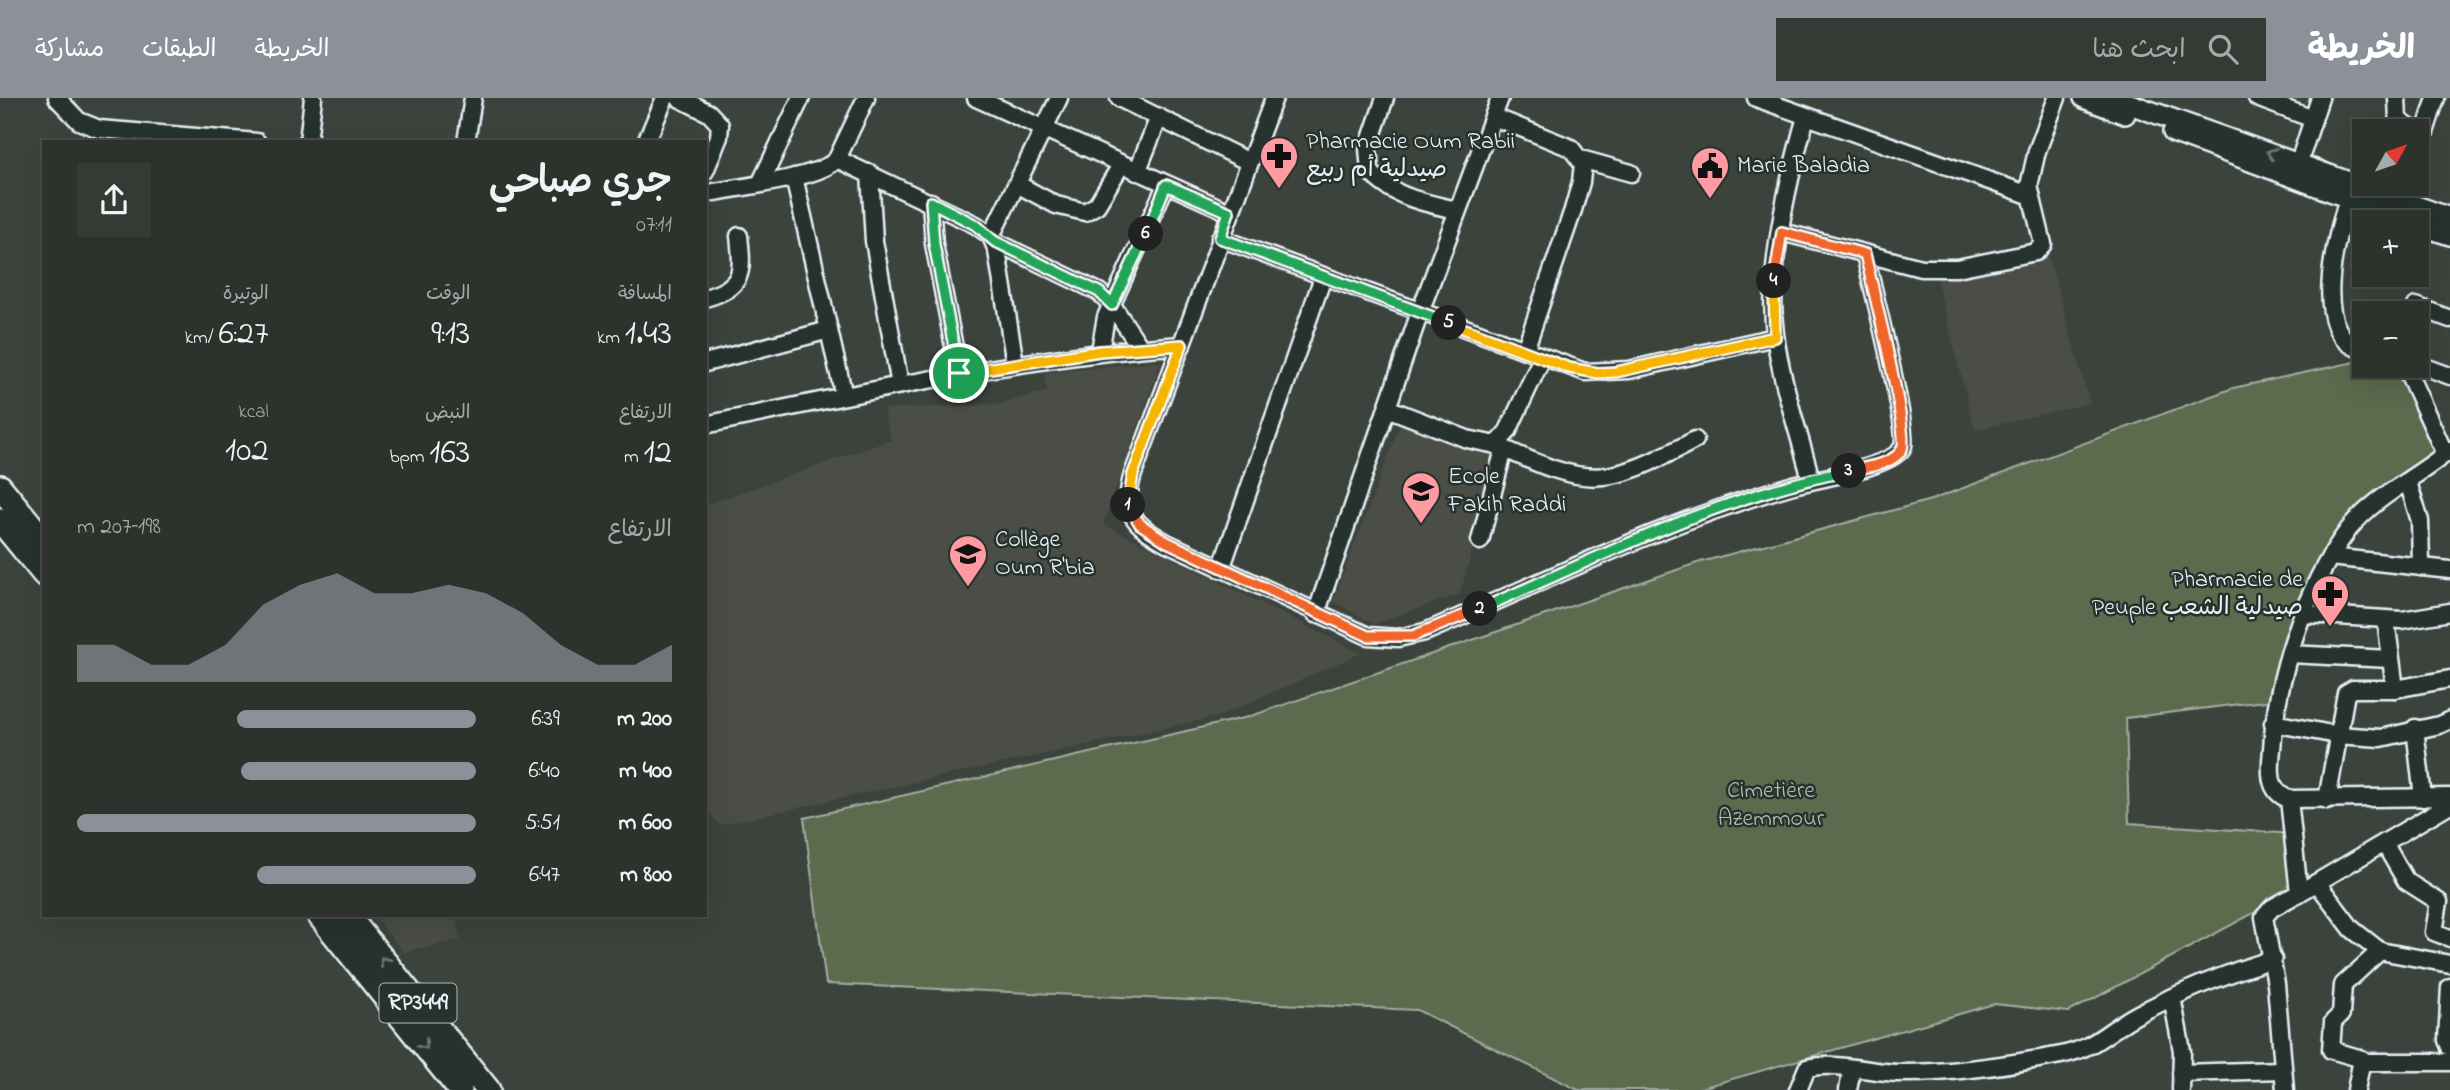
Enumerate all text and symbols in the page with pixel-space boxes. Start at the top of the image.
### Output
search box [1776,18,2266,81]
text: الخريطة [2308,26,2415,74]
icon: search [2204,30,2242,68]
text: ابحث هنا [2092,32,2186,70]
text: مشاركة [35,33,104,68]
text: الطبقات [142,33,217,68]
text: الخريطة [255,33,329,68]
north arrow [2352,119,2429,196]
map controls [2352,119,2429,378]
place label: Pharmacie Oum Rabii صيدلية أم ربيع [1306,125,1515,188]
pharmacy icon: Pharmacie Oum Rabii صيدلية أم ربيع [1258,135,1300,190]
public building icon: Marie Baladia [1689,145,1731,200]
one-way arrow [2265,147,2278,161]
place label: Marie Baladia [1737,149,1870,184]
text: جري صباحي [489,155,672,211]
button: share [77,163,151,237]
text: 07:11 [636,209,672,242]
button: + [2352,210,2429,287]
pin: 6 [1128,216,1164,252]
text: 6 [1141,220,1150,247]
pin: 4 [1756,264,1792,298]
text: 4 [1770,267,1777,294]
text: الوتيرة [223,281,269,308]
text: الوقت [426,281,470,308]
text: المسافة [618,281,672,308]
button: − [2352,301,2429,378]
pin: 5 [1432,306,1466,341]
text: 6:27 [218,309,269,360]
text: 9:13 [431,309,470,360]
text: 1.43 [625,309,672,360]
text: 5 [1443,309,1454,336]
text: /km [185,325,218,352]
text: km [597,325,625,352]
pin [929,343,989,403]
icon: arrive [940,354,978,392]
text: kcal [238,399,269,426]
text: النبض [425,400,470,427]
text: الارتفاع [619,400,672,427]
text: 102 [225,426,269,477]
text: 163 [429,428,470,479]
text: 12 [643,428,672,479]
text: bpm [389,444,429,471]
text: m [624,444,643,471]
pin: 3 [1832,454,1867,488]
text: 3 [1845,457,1852,484]
place label: Ecole Fakih Raddi [1447,460,1566,523]
school or university icon: Ecole Fakih Raddi [1400,470,1442,525]
pin: 1 [1110,488,1146,522]
text: 1 [1124,491,1131,518]
text: 198–207 m [77,511,161,544]
text: الارتفاع [608,514,672,547]
place label: Collège Oum R'bia [995,523,1095,586]
school or university icon: Collège Oum R'bia [947,533,989,588]
place label: Pharmacie de Peuple صيدلية الشعب [2092,563,2303,626]
pharmacy icon: Pharmacie de Peuple صيدلية الشعب [2309,573,2351,628]
pin: 2 [1462,592,1498,626]
text: 2 [1475,595,1484,622]
text: 6:39 [532,703,560,736]
text: 200 m [617,703,672,736]
text: 6:40 [529,755,560,788]
text: 400 m [619,755,672,788]
park label: Cimetière Azemmour [1718,774,1825,837]
text: 5:51 [524,807,560,840]
text: 600 m [618,807,672,840]
text: 6:47 [529,859,560,892]
text: 800 m [620,859,672,892]
one-way arrow [379,956,392,968]
road number: RP3449 [380,983,457,1022]
one-way arrow [415,1037,428,1049]

